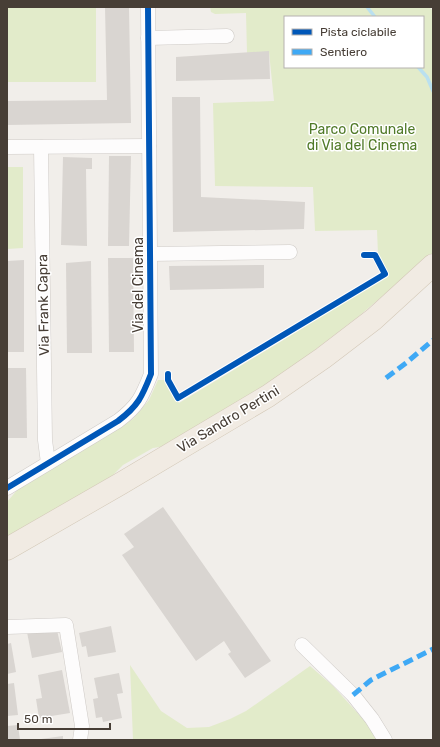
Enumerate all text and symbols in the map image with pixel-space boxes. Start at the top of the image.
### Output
legend [284,16,424,68]
text: Pista ciclabile [320,25,397,39]
text: Sentiero [320,45,367,59]
park label: Parco Comunale di Via del Cinema [307,121,417,154]
street label: Via del Cinema [130,237,147,333]
street label: Via Frank Capra [34,254,53,356]
street label: Via Sandro Pertini [174,382,283,457]
scale bar [18,705,110,731]
text: 50 m [24,712,52,726]

